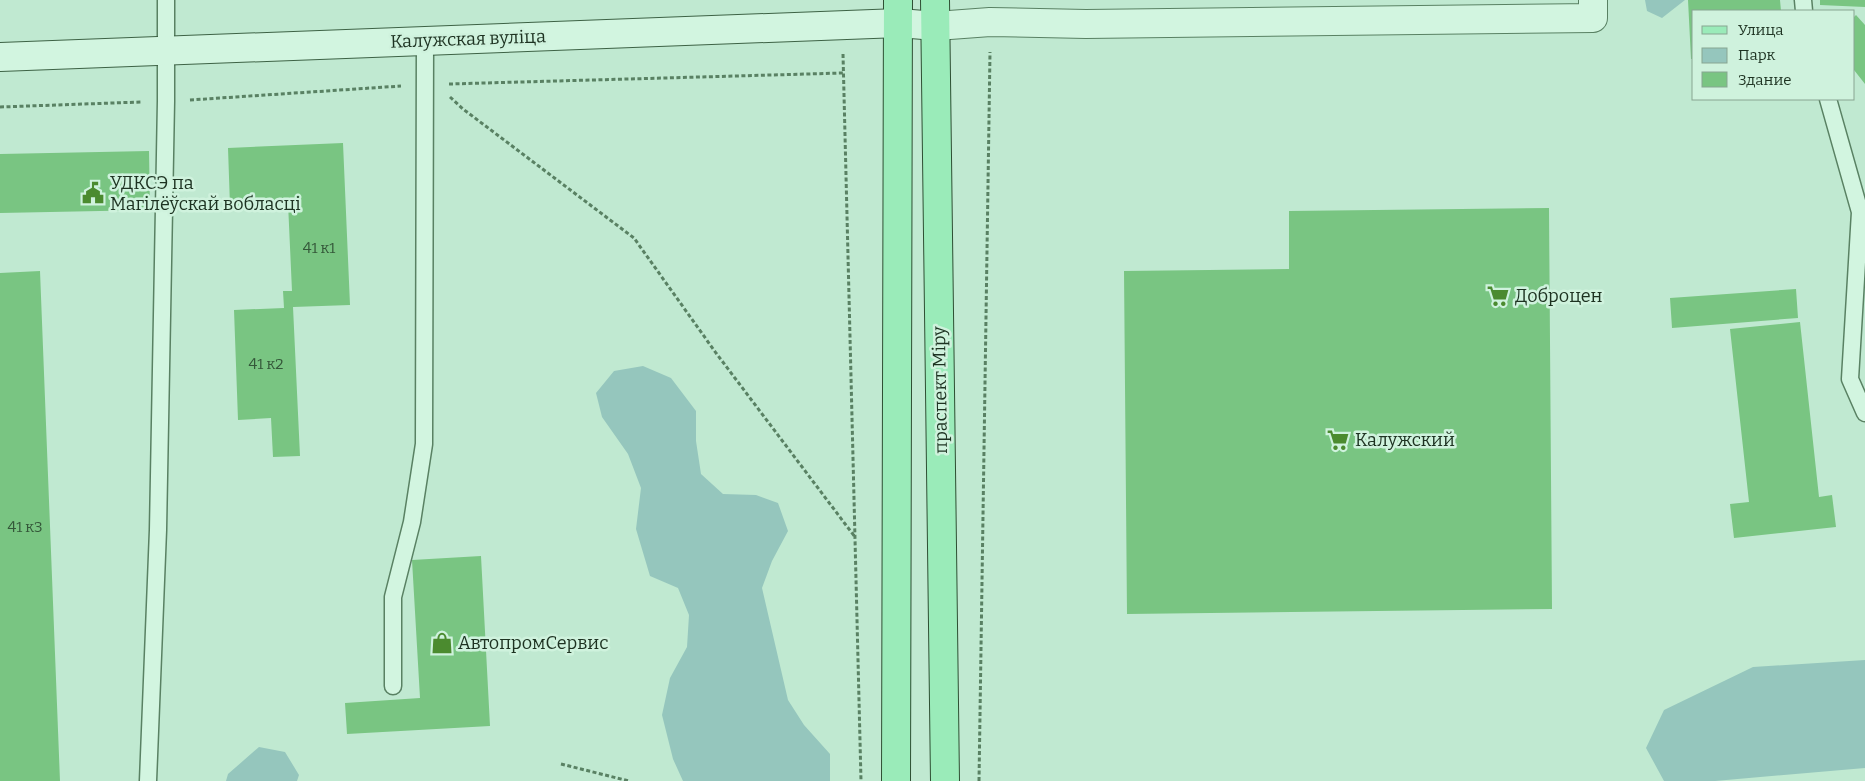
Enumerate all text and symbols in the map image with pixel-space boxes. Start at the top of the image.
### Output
legend [1692,10,1855,100]
text: Улица [1738,21,1784,39]
street label: Калужская вуліца [390,25,546,53]
text: Парк [1738,46,1776,64]
text: Здание [1738,71,1792,89]
place label: УДКСЭ па Магілёўскай вобласці [110,172,301,215]
public building icon: УДКСЭ па Магілёўскай вобласці [80,180,106,206]
house number: 41 к1 [303,239,335,257]
supermarket icon: Доброцен [1485,283,1511,309]
place label: Доброцен [1515,285,1603,307]
street label: праспект Міру [928,326,952,454]
house number: 41 к2 [249,355,283,373]
supermarket icon: Калужский [1325,427,1351,453]
place label: Калужский [1355,429,1455,451]
house number: 41 к3 [7,518,43,536]
shop icon: АвтопромСервис [429,630,455,656]
place label: АвтопромСервис [458,632,608,654]

